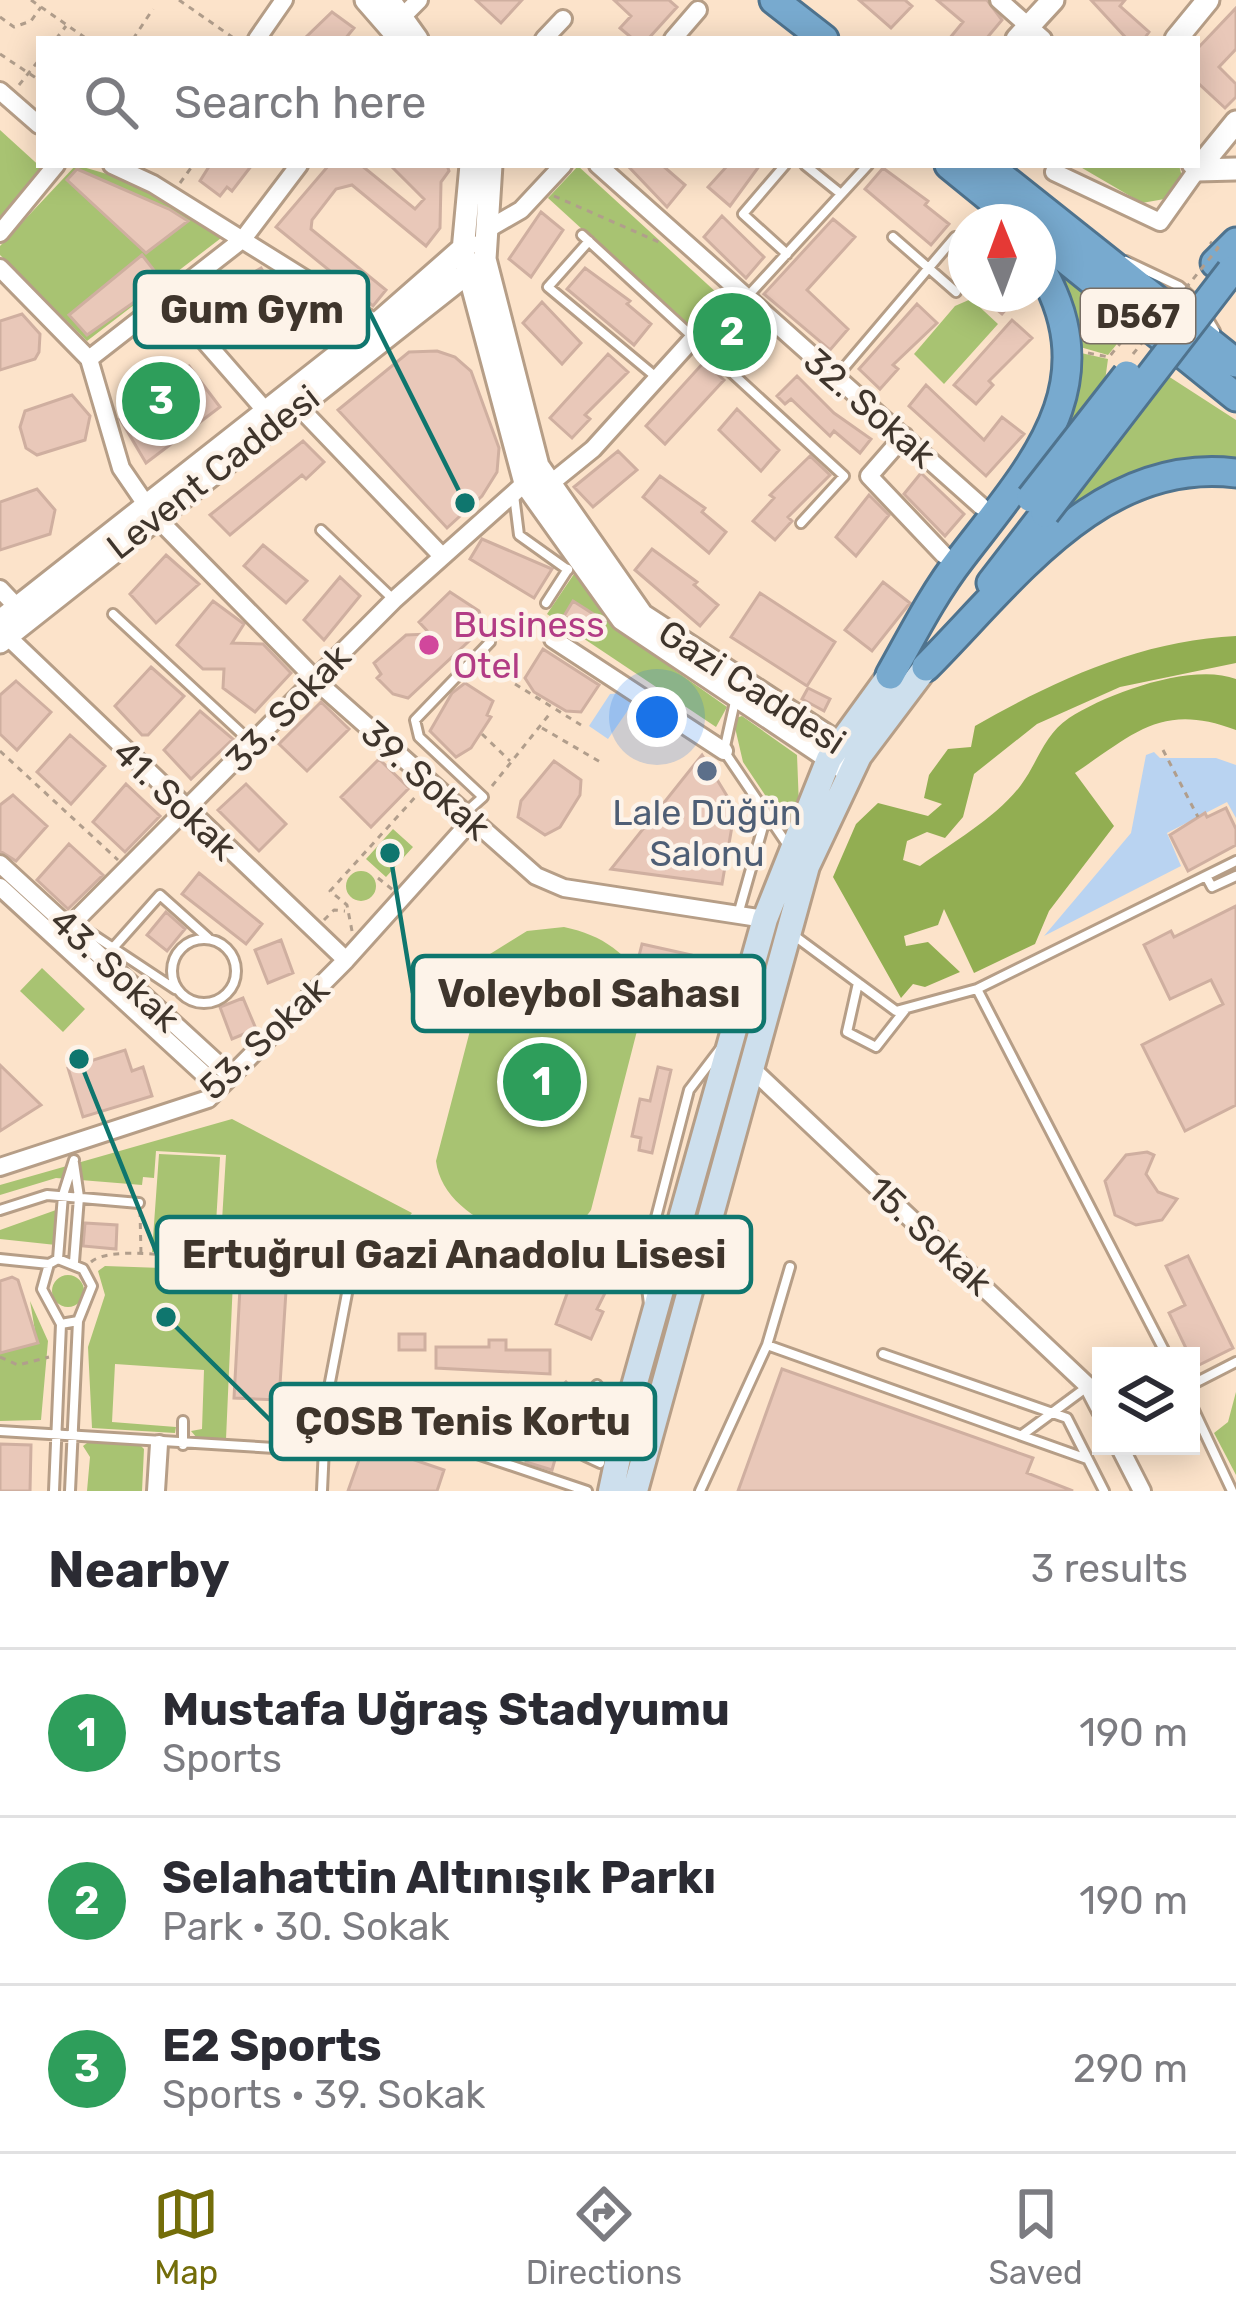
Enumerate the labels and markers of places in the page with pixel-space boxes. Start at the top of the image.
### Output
callout: Gum Gym [135,272,368,347]
pin: 2 [693,287,771,377]
pin: 3 [122,356,200,446]
place label: Business Otel [453,603,605,687]
marker: Business Otel [416,632,442,658]
marker: Lale Düğün Salonu [694,758,720,784]
place label: Lale Düğün Salonu [612,791,802,875]
callout: Voleybol Sahası [413,956,764,1031]
pin: 1 [503,1037,581,1127]
callout: Ertuğrul Gazi Anadolu Lisesi [157,1217,751,1292]
callout: ÇOSB Tenis Kortu [271,1384,655,1459]

